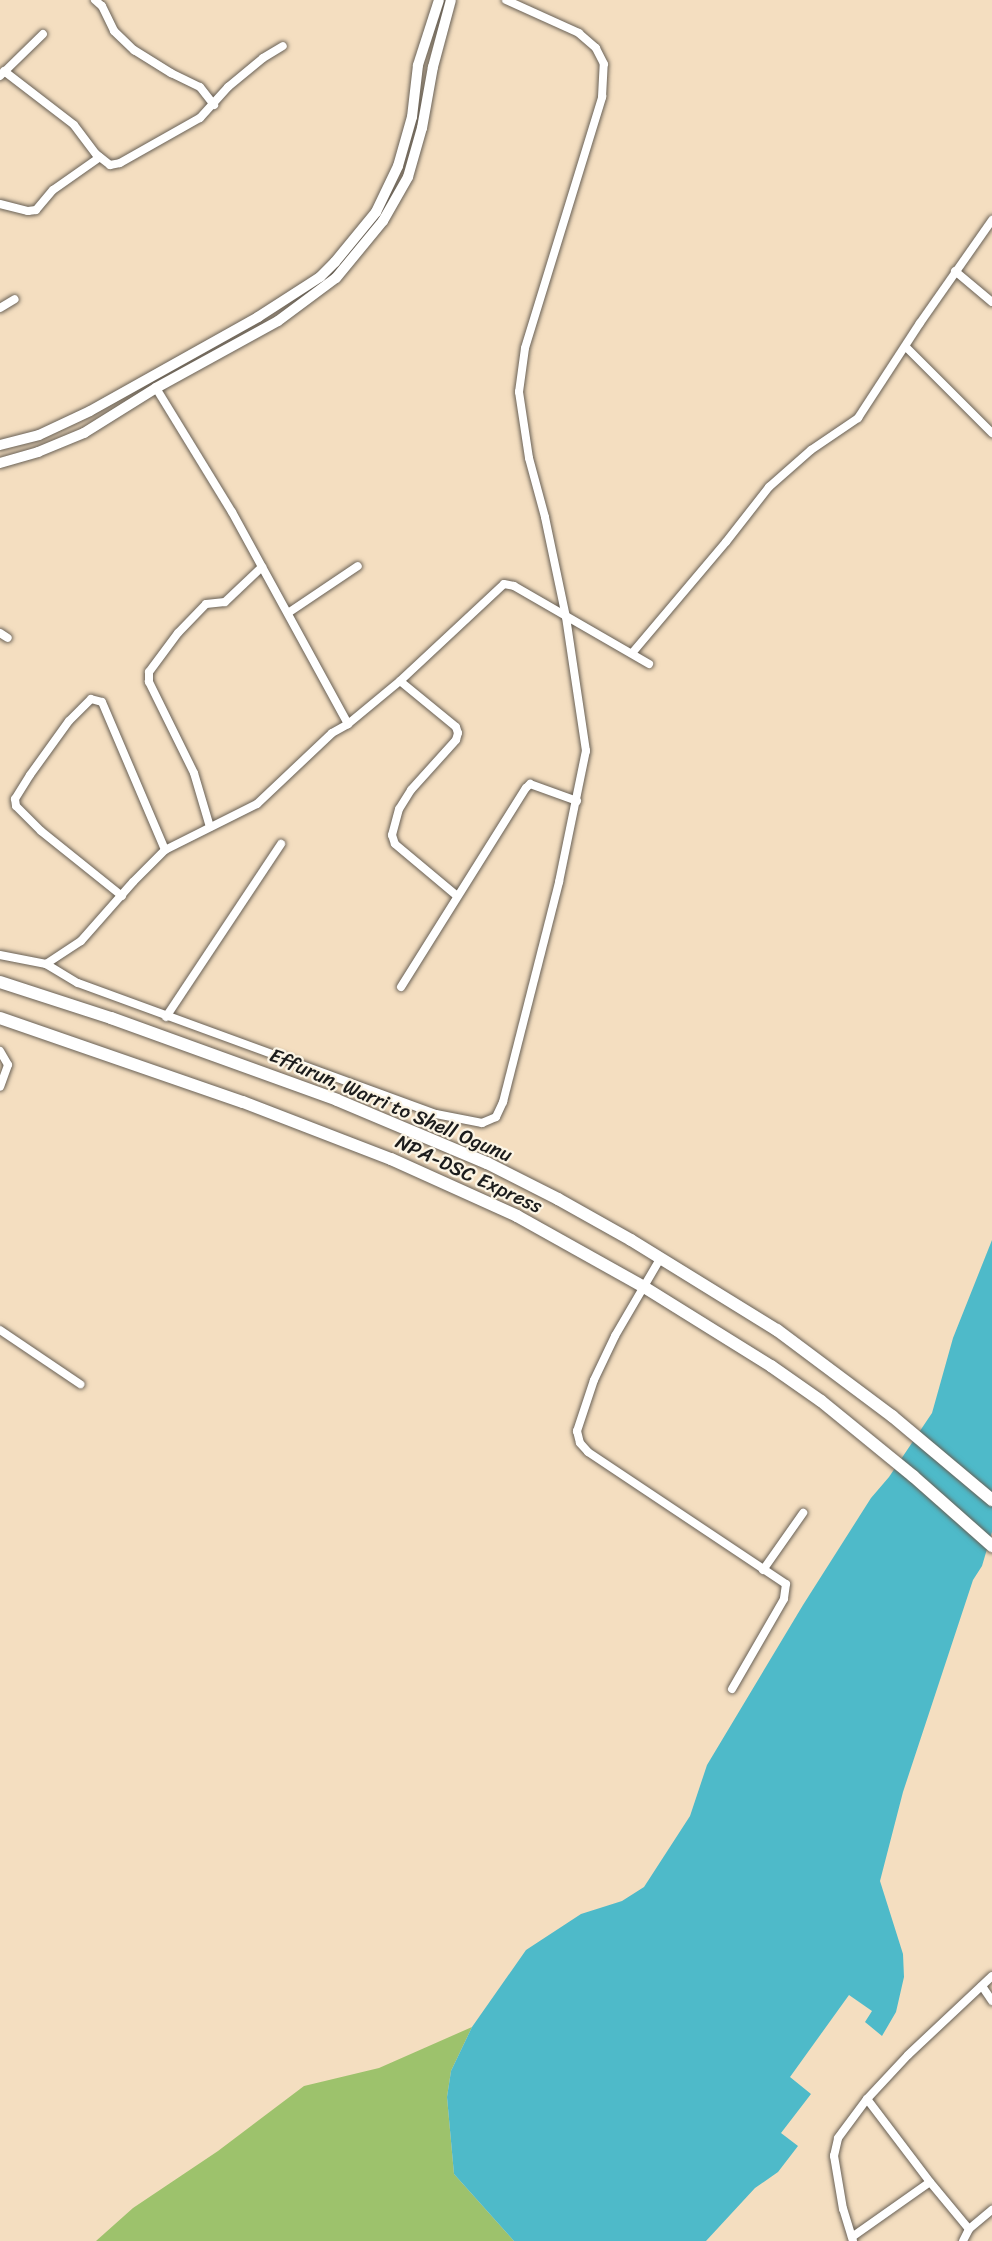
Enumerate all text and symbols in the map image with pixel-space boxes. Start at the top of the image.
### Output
street label: Effurun, Warri to Shell Ogunu [266,1043,516,1167]
street label: NPA-DSC Express [392,1130,546,1218]

